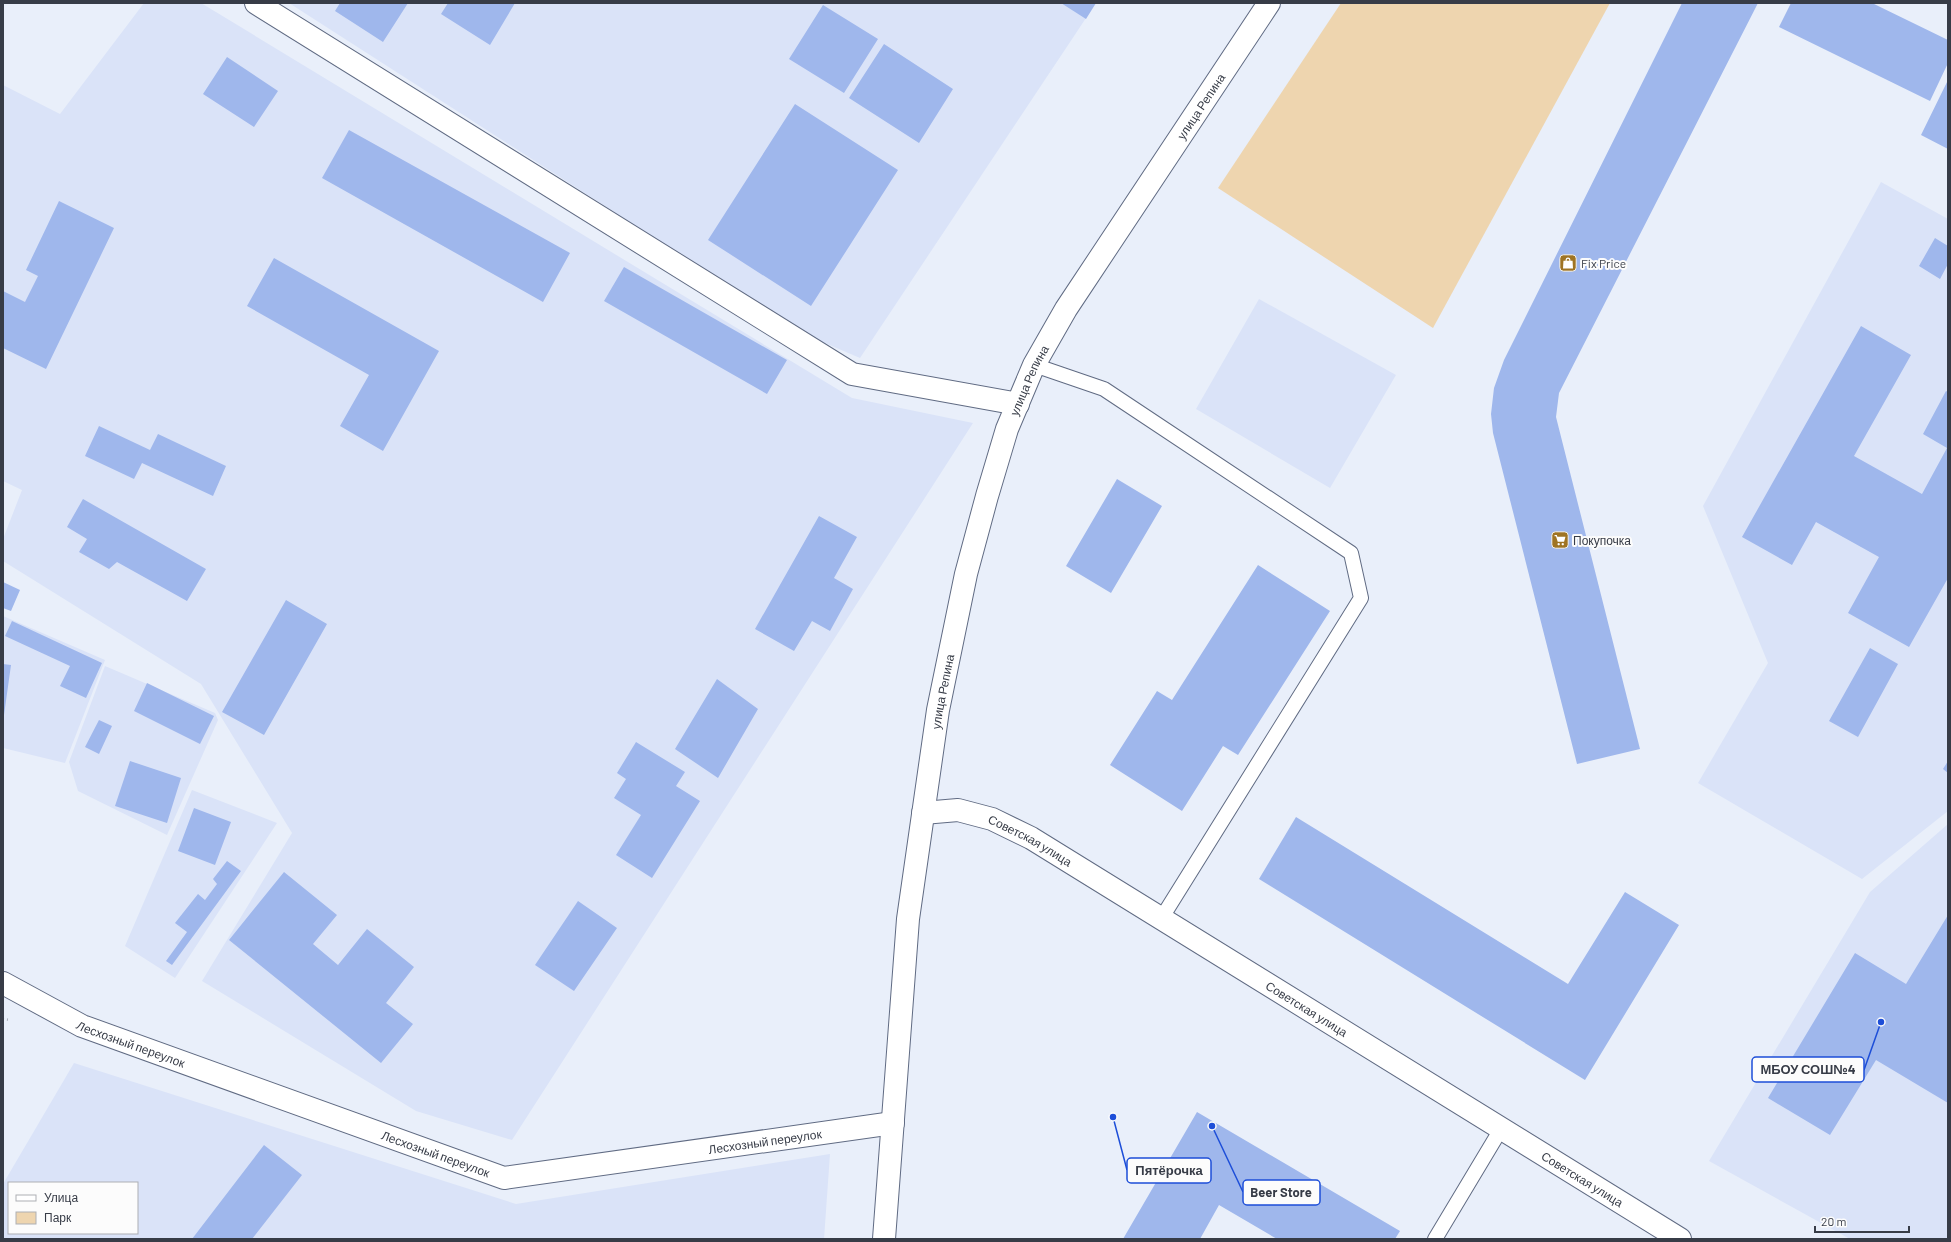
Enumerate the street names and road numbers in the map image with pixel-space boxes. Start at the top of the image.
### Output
street label: улица Репина [1174,70,1228,142]
street label: улица Репина [1007,342,1051,418]
street label: улица Репина [928,652,956,730]
street label: Советская улица [986,811,1075,869]
street label: Советская улица [1263,978,1351,1039]
street label: Лесхозный переулок [74,1017,188,1070]
street label: Лесхозный переулок [707,1126,823,1156]
street label: Лесхозный переулок [380,1128,493,1180]
street label: Советская улица [1539,1148,1626,1209]

